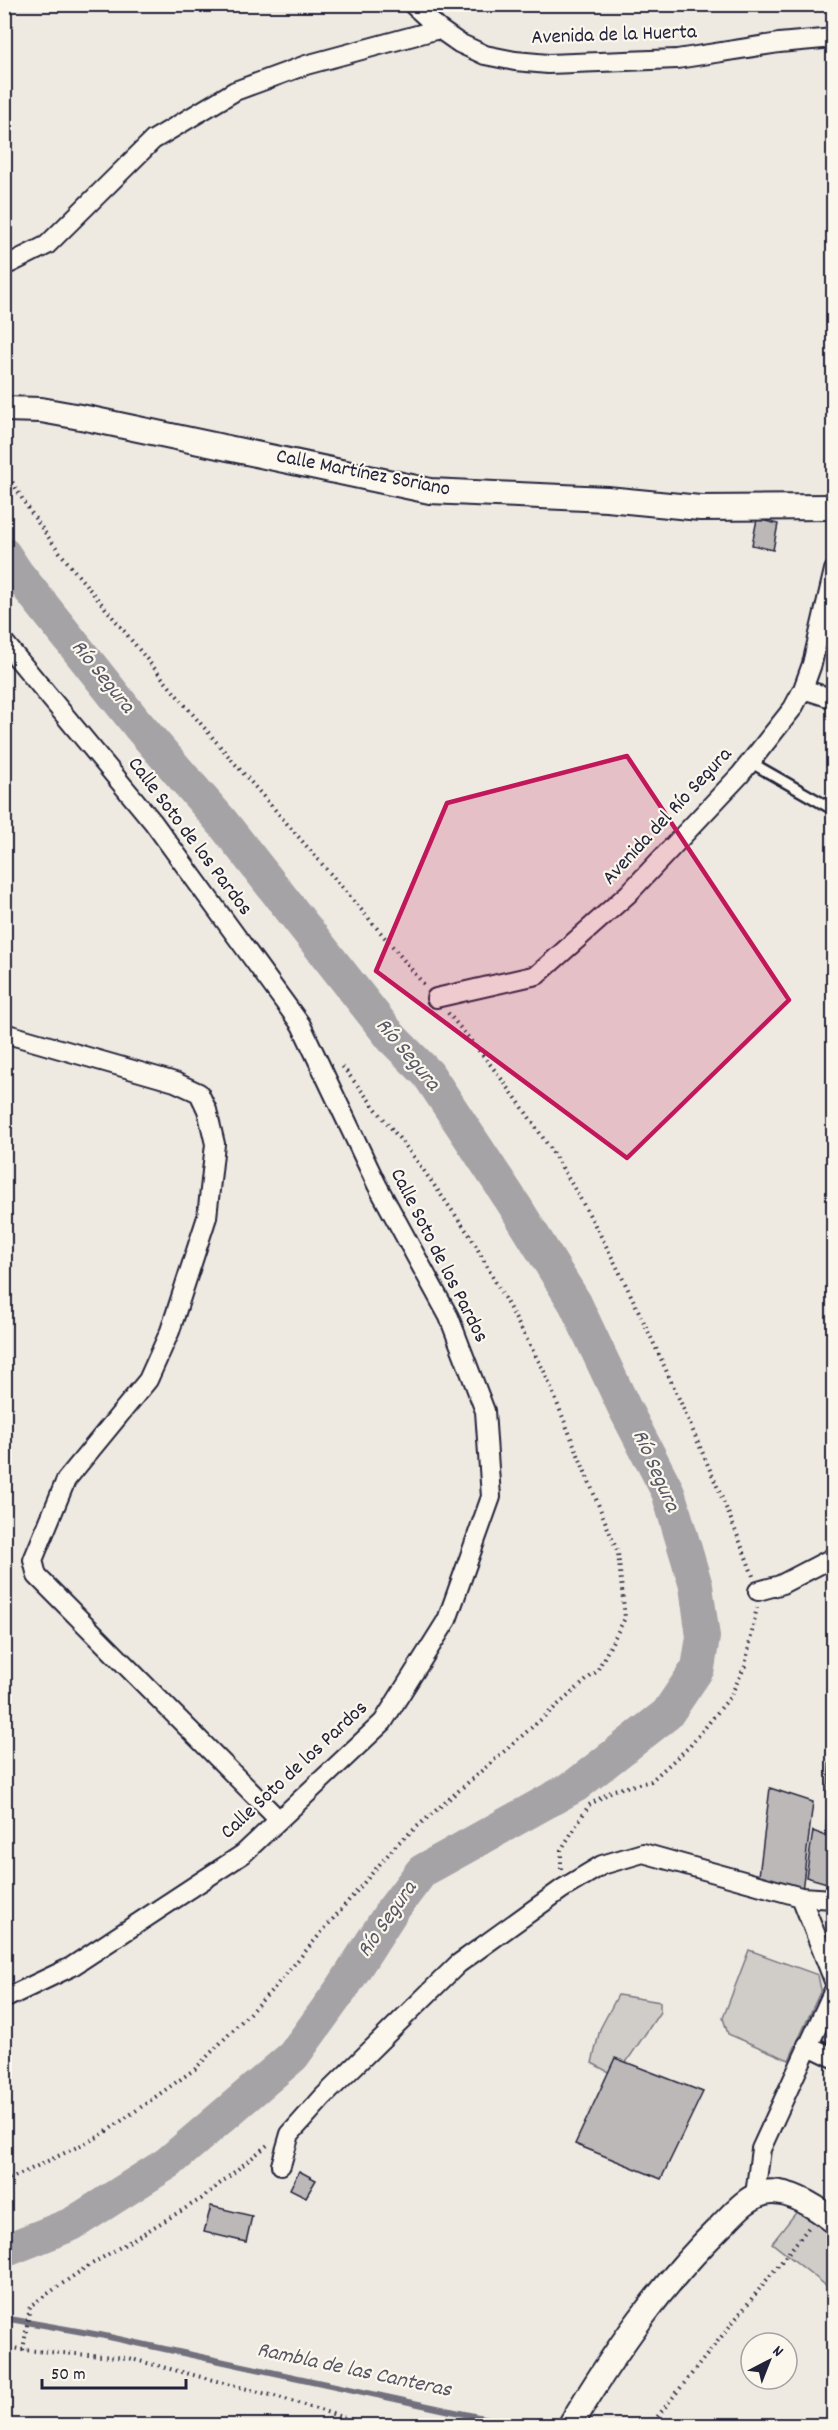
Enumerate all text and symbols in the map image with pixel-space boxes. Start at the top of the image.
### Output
street label: Avenida de la Huerta [531,18,698,54]
street label: Calle Martínez Soriano [273,442,453,506]
water label: Río Segura [63,634,142,722]
street label: Avenida del Río Segura [596,740,741,893]
street label: Calle Soto de los Pardos [119,751,259,923]
water label: Río Segura [367,1012,448,1099]
street label: Calle Soto de los Pardos [381,1164,495,1348]
water label: Río Segura [623,1425,687,1518]
street label: Calle Soto de los Pardos [215,1695,375,1847]
water label: Río Segura [350,1874,426,1964]
north arrow [739,2331,799,2391]
water label: Rambla de las Canteras [254,2335,455,2407]
text: N [767,2341,788,2363]
scale bar [42,2352,186,2390]
text: 50 m [51,2363,86,2388]

